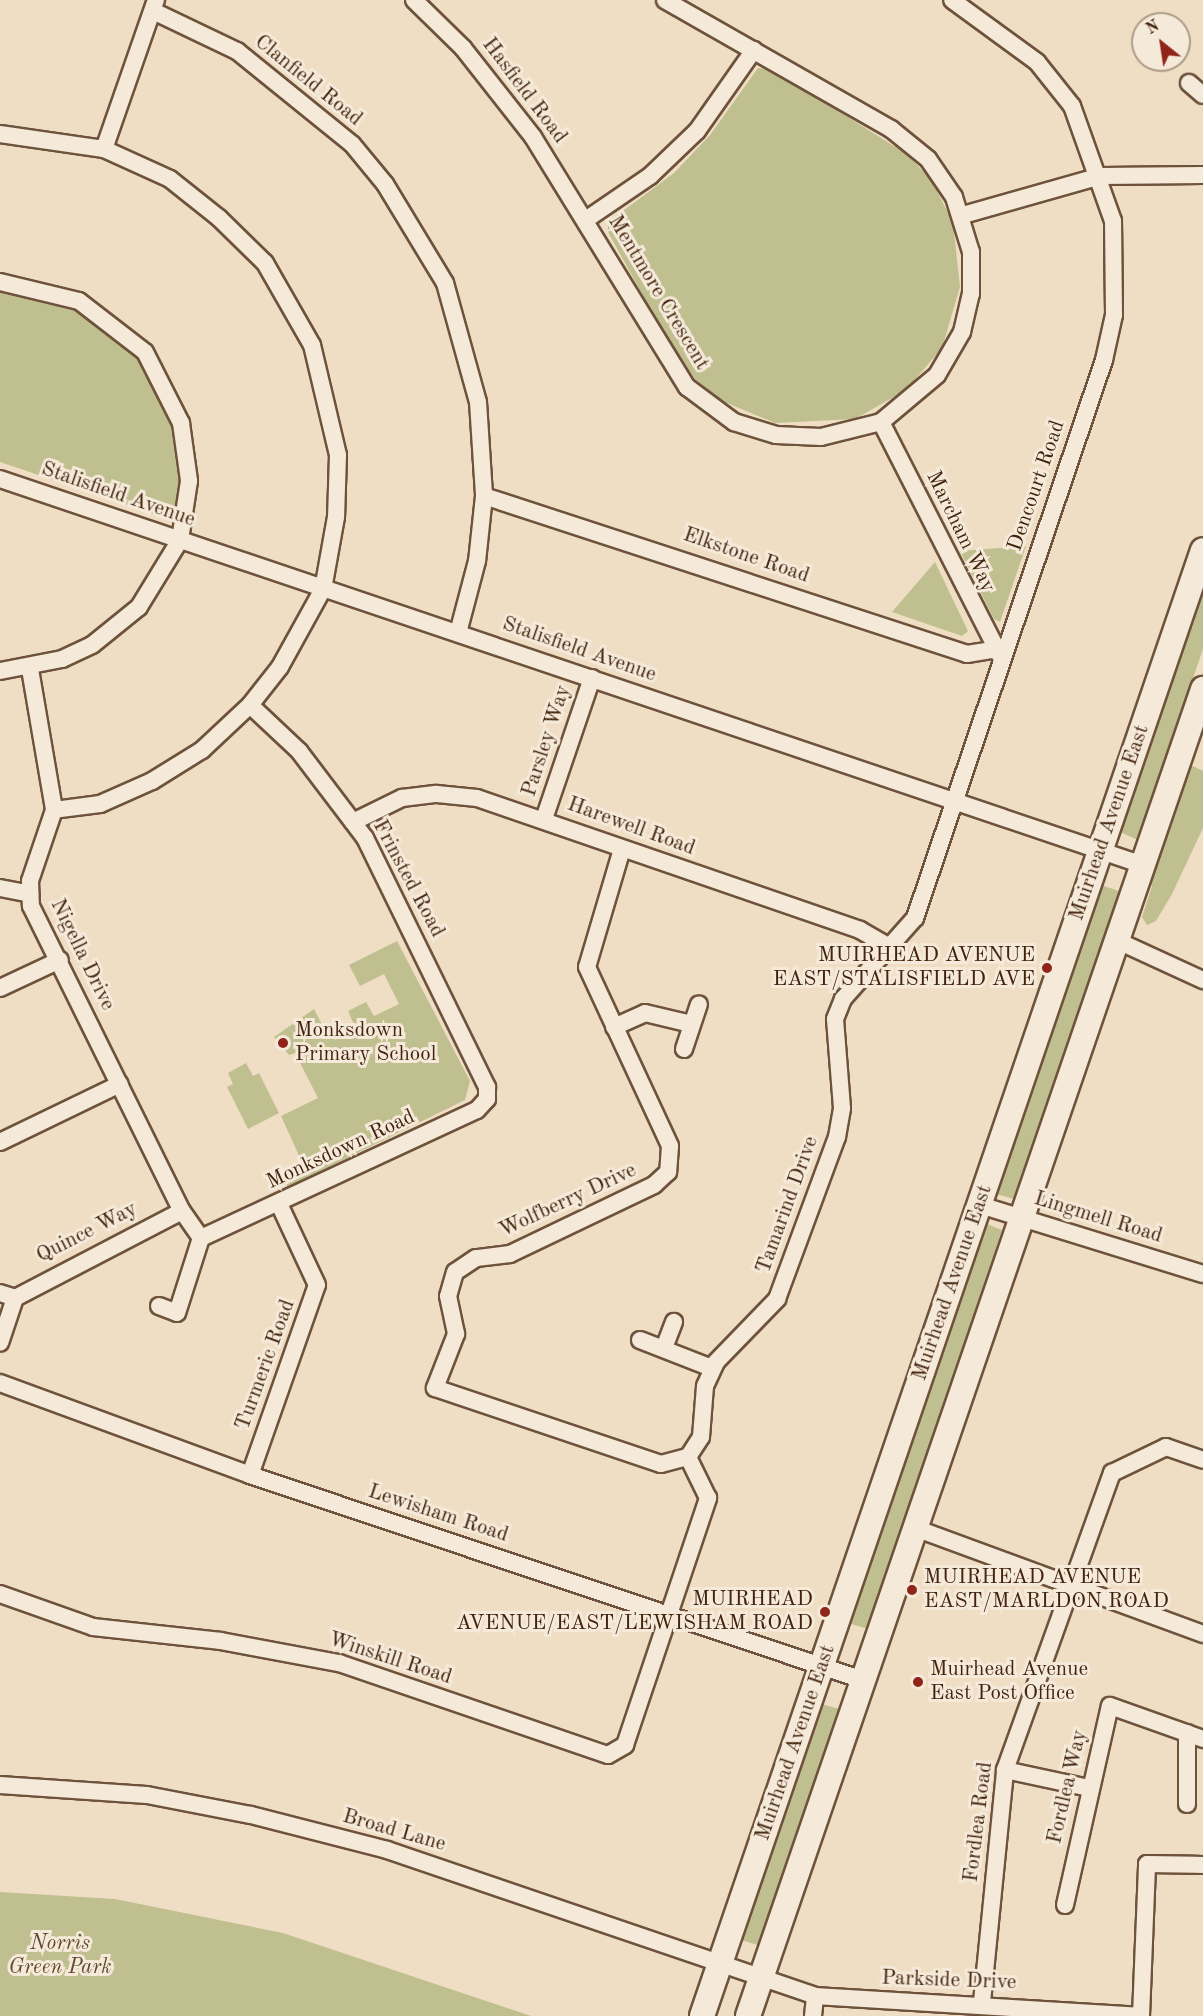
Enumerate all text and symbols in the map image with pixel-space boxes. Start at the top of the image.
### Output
north arrow [1131,12,1191,72]
text: N [1144,18,1162,38]
street label: Clanfield Road [249,30,367,132]
street label: Hasfield Road [476,33,572,149]
street label: Mentmore Crescent [602,211,714,375]
street label: Dencourt Road [1003,417,1071,555]
street label: Stalisfield Avenue [38,457,198,533]
street label: Marcham Way [920,467,1000,597]
street label: Elkstone Road [680,523,812,589]
street label: Stalisfield Avenue [499,612,659,688]
street label: Parsley Way [517,682,577,800]
street label: Muirhead Avenue East [1065,722,1155,924]
street label: Harewell Road [564,792,698,862]
street label: Frinsted Road [366,816,450,942]
street label: Nigella Drive [44,895,120,1015]
place label: MUIRHEAD AVENUE EAST/STALISFIELD AVE [773,943,1035,993]
marker: MUIRHEAD AVENUE EAST/STALISFIELD AVE [1040,961,1054,975]
place label: Monksdown Primary School [295,1018,436,1068]
marker: Monksdown Primary School [276,1036,290,1050]
street label: Monksdown Road [263,1105,419,1195]
street label: Tamarind Drive [751,1133,825,1277]
street label: Wolfberry Drive [495,1158,641,1244]
street label: Muirhead Avenue East [908,1182,998,1384]
street label: Lingmell Road [1031,1187,1165,1249]
street label: Quince Way [32,1197,142,1269]
street label: Turmeric Road [231,1296,301,1434]
street label: Lewisham Road [365,1479,511,1549]
place label: MUIRHEAD AVENUE EAST/MARLDON ROAD [924,1565,1169,1615]
marker: MUIRHEAD AVENUE EAST/MARLDON ROAD [905,1583,919,1597]
place label: MUIRHEAD AVENUE/EAST/LEWISHAM ROAD [456,1587,813,1637]
marker: MUIRHEAD AVENUE/EAST/LEWISHAM ROAD [818,1605,832,1619]
street label: Winskill Road [325,1627,455,1691]
street label: Muirhead Avenue East [751,1642,841,1844]
place label: Muirhead Avenue East Post Office [930,1657,1088,1707]
marker: Muirhead Avenue East Post Office [911,1675,925,1689]
street label: Fordlea Way [1043,1728,1093,1846]
street label: Fordlea Road [959,1760,999,1884]
street label: Broad Lane [339,1804,449,1858]
park label: Norris Green Park [8,1931,112,1981]
street label: Parkside Drive [881,1966,1017,1996]

